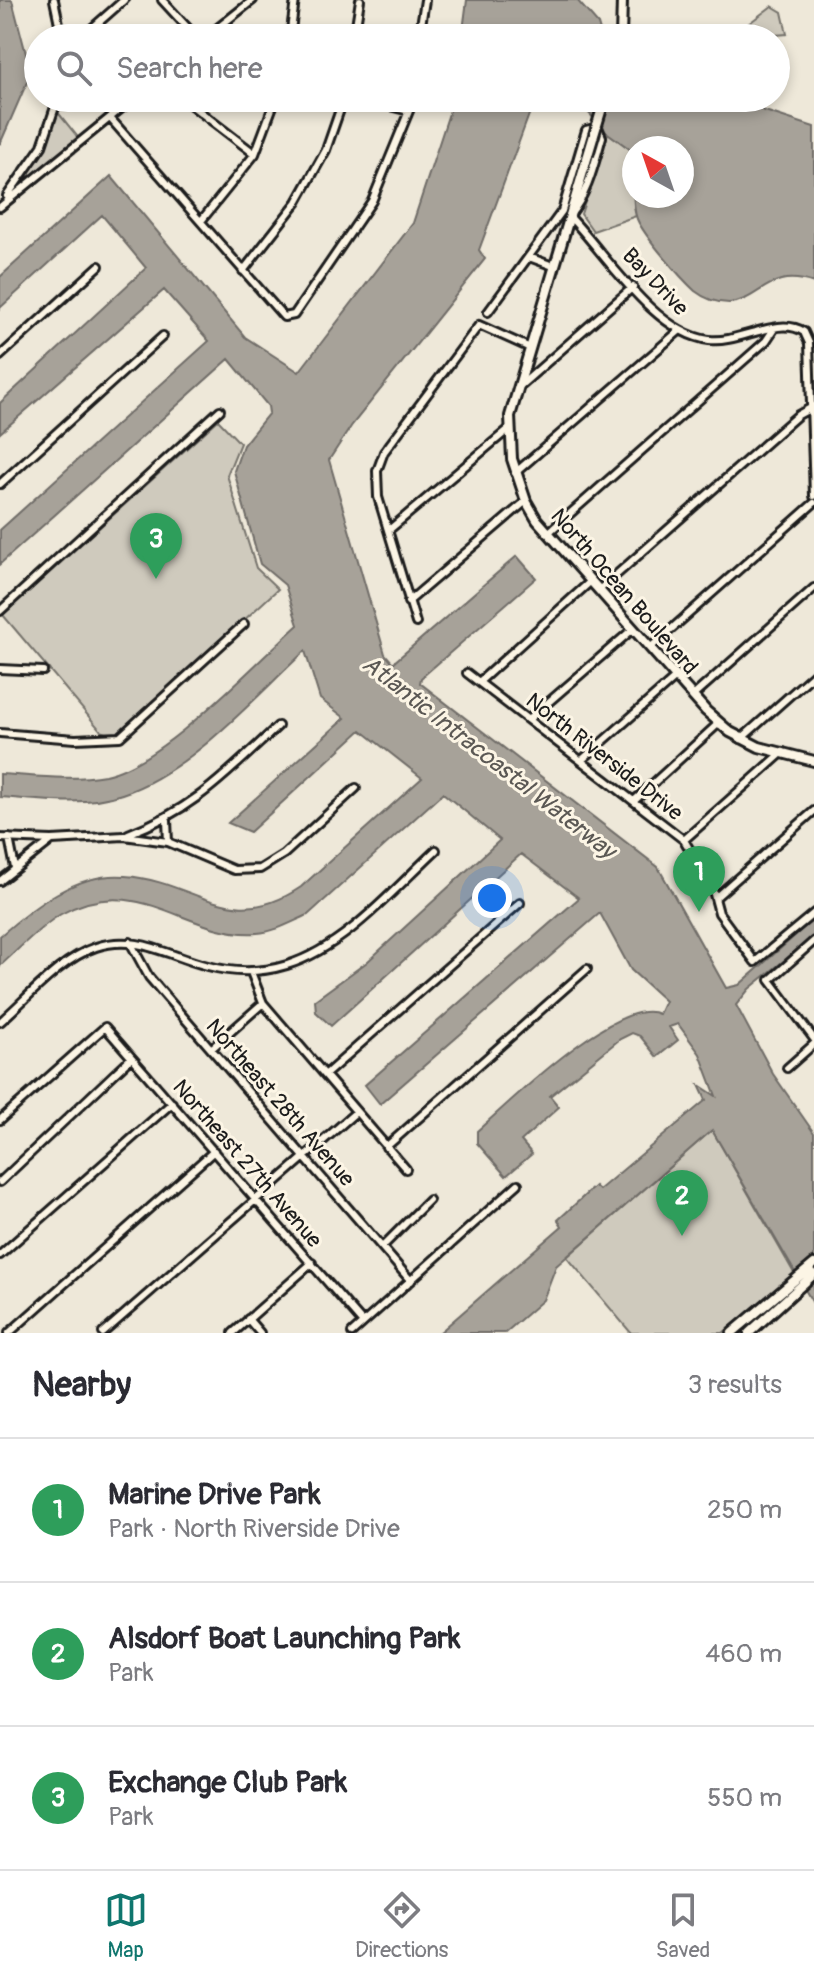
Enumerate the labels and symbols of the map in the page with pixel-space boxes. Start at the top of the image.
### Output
north arrow [622,136,694,208]
street label: Bay Drive [616,242,695,322]
street label: North Ocean Boulevard [544,503,704,680]
pin: 3 [130,513,182,579]
water label: Atlantic Intracoastal Waterway [356,650,623,867]
street label: North Riverside Drive [520,687,689,827]
pin: 1 [673,846,725,912]
your location [472,878,512,918]
street label: Northeast 28th Avenue [200,1013,361,1192]
street label: Northeast 27th Avenue [167,1074,328,1254]
pin: 2 [656,1170,708,1236]

